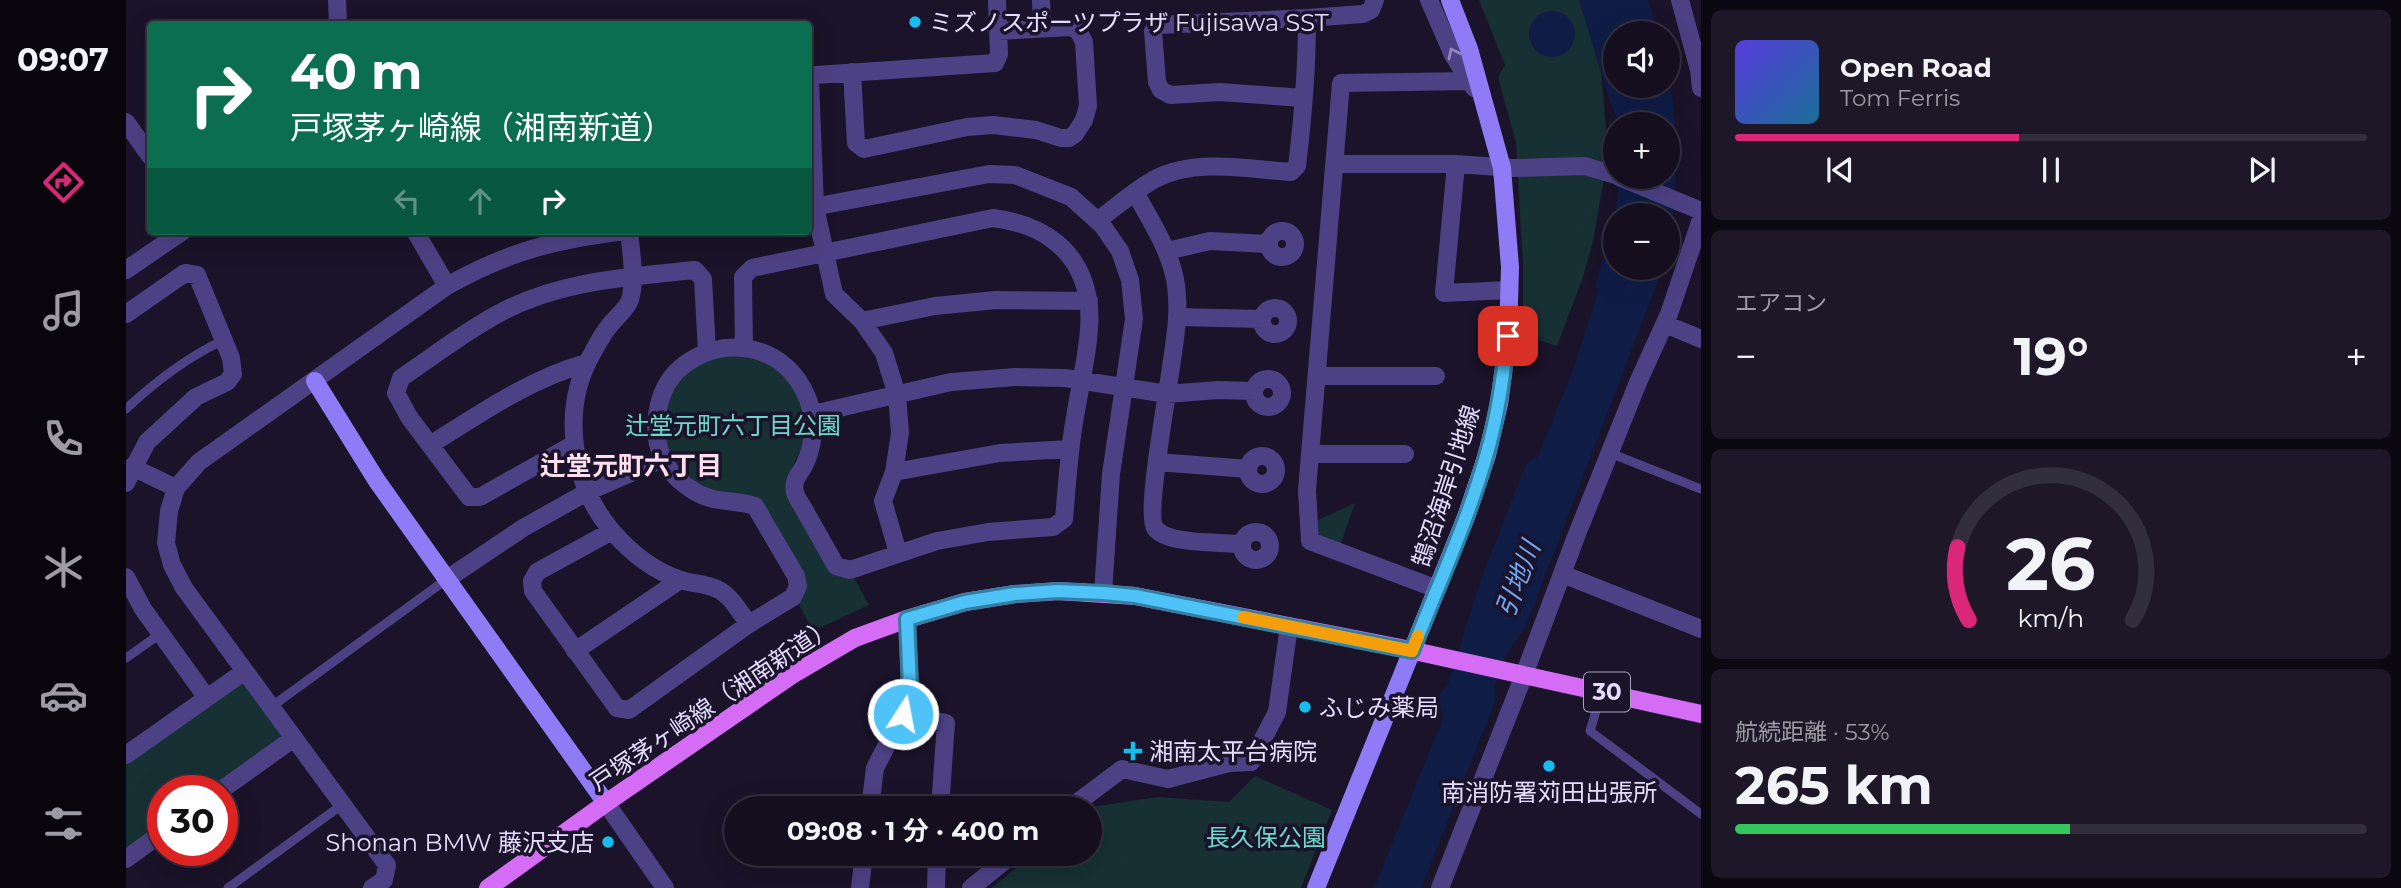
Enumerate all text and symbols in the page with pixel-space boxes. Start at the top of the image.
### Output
place label: ミズノスポーツプラザ Fujisawa SST [929,8,1329,37]
marker: ミズノスポーツプラザ Fujisawa SST [907,14,923,30]
map controls [1603,21,1680,280]
button: sound [1603,21,1680,98]
text: 09:07 [17,40,109,79]
text: 40 m [290,42,422,101]
one-way arrow [1447,48,1461,60]
icon: right [175,49,266,140]
text: Open Road [1840,52,1992,84]
text: Tom Ferris [1840,84,1960,112]
text: 戸塚茅ヶ崎線（湘南新道） [290,108,674,147]
button: + [1603,112,1680,189]
icon: previous [1821,151,1859,189]
icon: pause [2032,151,2070,189]
icon: next [2243,151,2281,189]
icon: directions [39,158,88,207]
icon: left [388,182,426,220]
icon: ahead [461,182,499,220]
icon: right [534,182,572,220]
button: − [1603,203,1680,280]
icon: music [39,286,88,335]
text: エアコン [1735,289,1827,317]
pin [1478,306,1538,366]
icon: arrive [1489,317,1527,355]
text: 19° [2013,325,2089,388]
text: − [1735,333,1757,380]
text: + [2345,333,2367,380]
street label: 鵠沼海岸引地線 [1406,402,1486,570]
park label: 辻堂元町六丁目公園 [625,411,841,440]
icon: phone [39,414,88,463]
district label: 辻堂元町六丁目 [540,450,722,482]
text: 26 [2006,520,2096,608]
water label: 引地川 [1489,534,1548,621]
icon: climate [39,543,88,592]
text: km/h [2018,603,2084,633]
street label: 戸塚茅ヶ崎線（湘南新道） [585,611,839,797]
icon: car [39,671,88,720]
road number: 30 [1584,672,1630,712]
position arrow [866,677,940,751]
place label: ふじみ薬局 [1319,693,1439,722]
marker: ふじみ薬局 [1297,699,1313,715]
text: 航続距離 · 53% [1735,718,1890,746]
place label: 湘南太平台病院 [1149,737,1317,766]
marker: 湘南太平台病院 [1123,741,1143,761]
text: 265 km [1735,754,1933,817]
marker: 南消防署苅田出張所 [1541,758,1557,774]
speed limit sign: 30 [147,775,238,866]
place label: 南消防署苅田出張所 [1441,778,1657,807]
icon: filters [39,799,88,848]
text: 09:08 · 1 分 · 400 m [787,815,1039,847]
park label: 長久保公園 [1206,823,1326,852]
place label: Shonan BMW 藤沢支店 [325,828,594,857]
marker: Shonan BMW 藤沢支店 [600,834,616,850]

